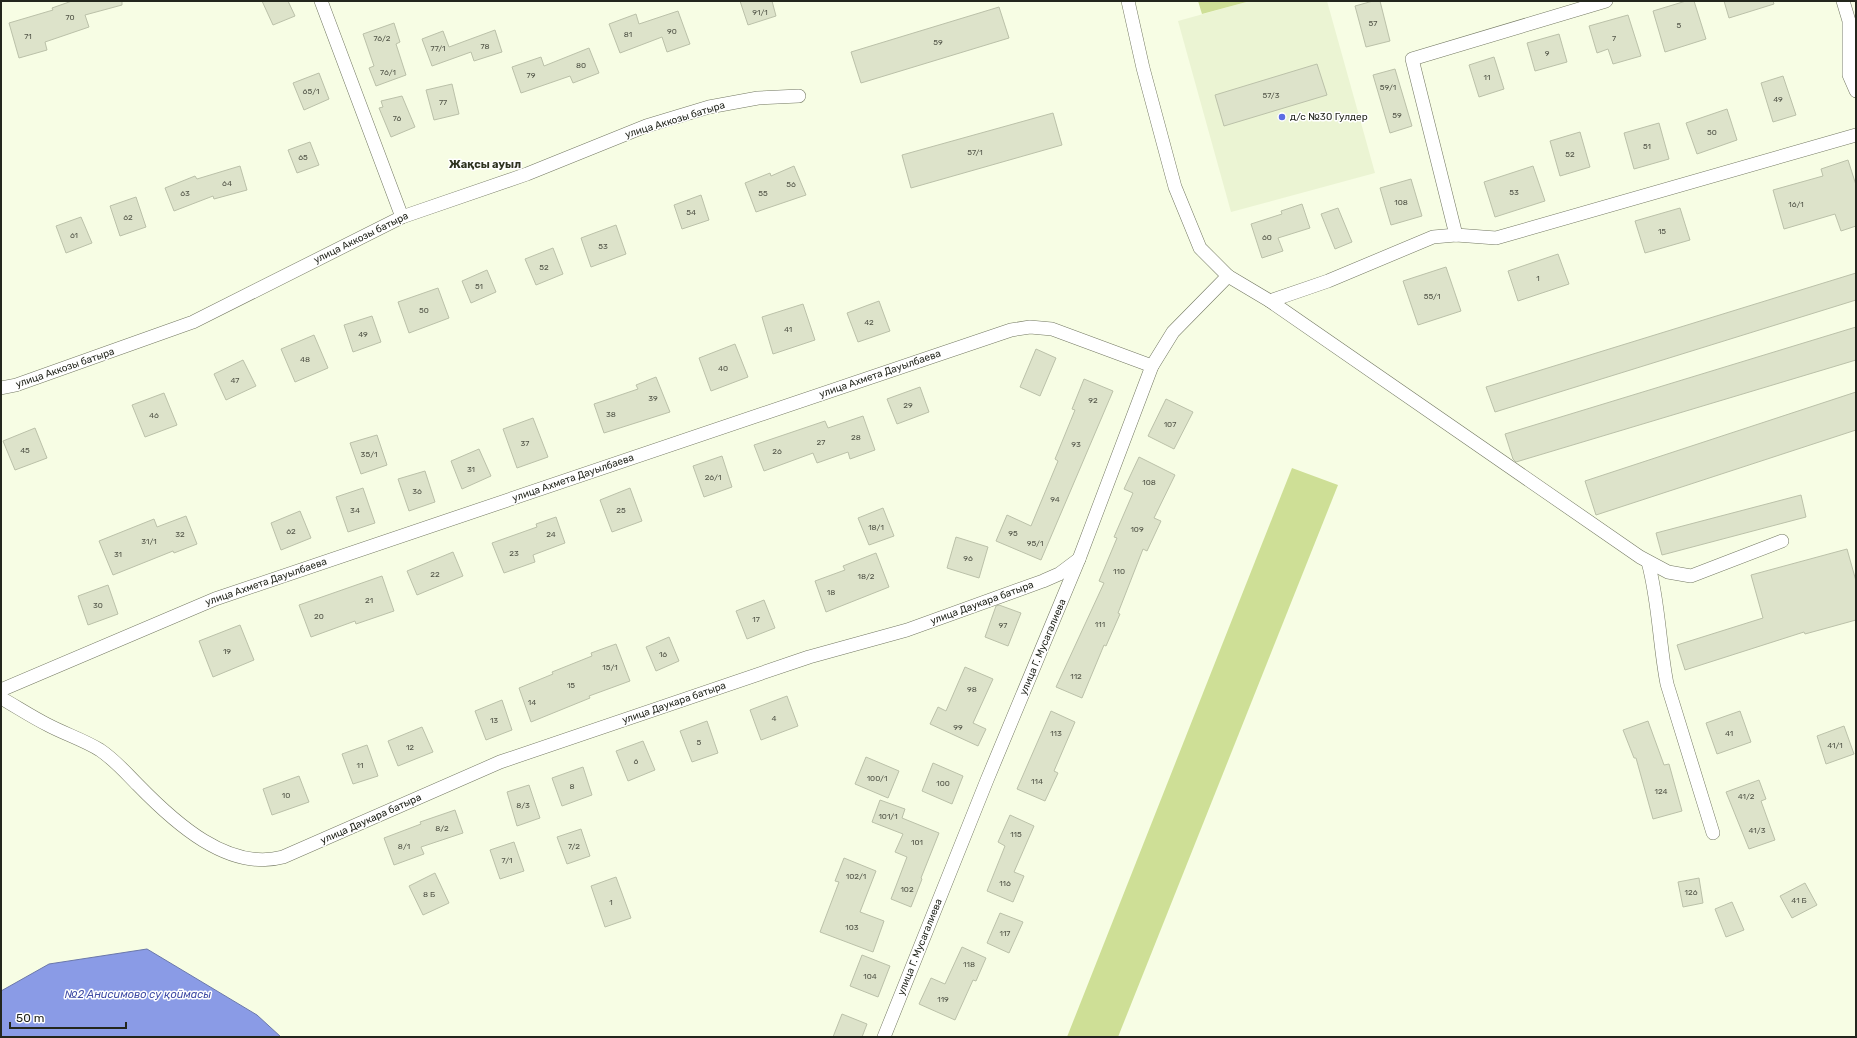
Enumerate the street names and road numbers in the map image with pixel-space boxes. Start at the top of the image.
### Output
street label: улица Аккозы батыра [624,99,726,141]
street label: улица Аккозы батыра [312,210,410,266]
street label: улица Аккозы батыра [14,345,116,391]
street label: улица Ахмета Дауылбаева [818,348,942,400]
street label: улица Ахмета Дауылбаева [511,452,635,504]
street label: улица Ахмета Дауылбаева [204,556,328,608]
street label: улица Даукара батыра [929,579,1035,627]
street label: улица Г. Мусагалиева [1017,597,1069,697]
street label: улица Даукара батыра [620,680,728,726]
street label: улица Даукара батыра [319,791,423,847]
street label: улица Г. Мусагалиева [895,897,945,997]

